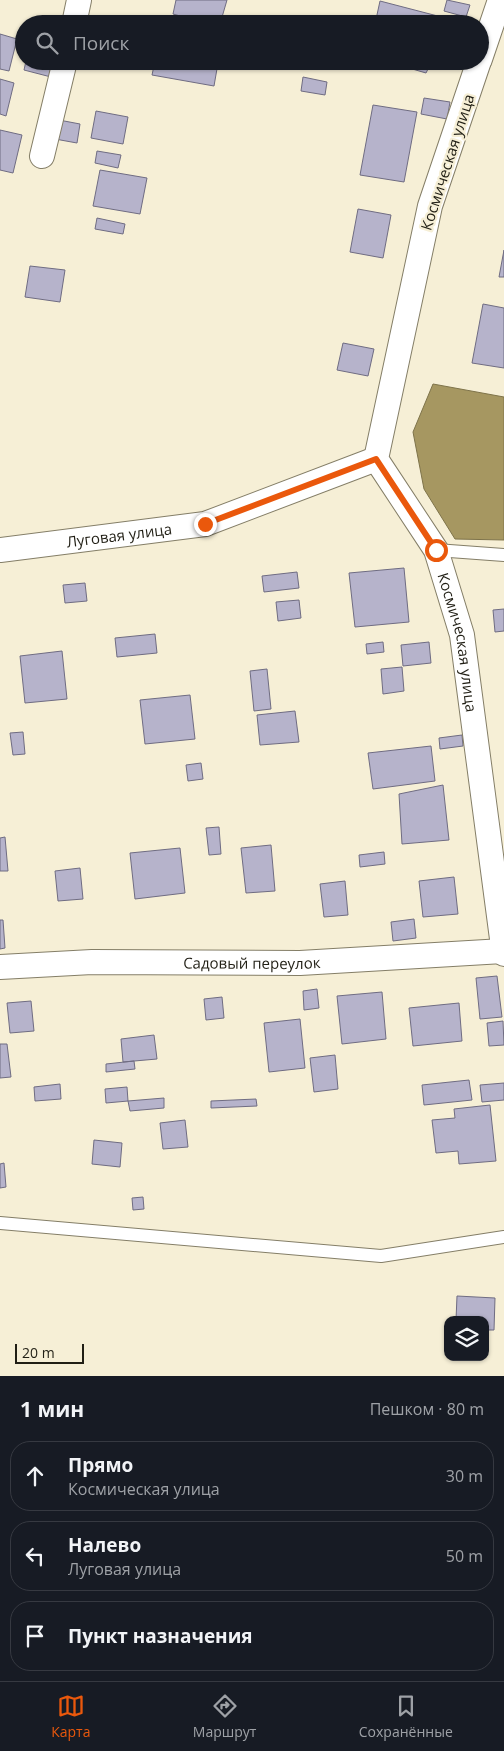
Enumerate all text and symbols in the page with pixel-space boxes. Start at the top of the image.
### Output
search box [15,15,489,70]
icon: search [33,29,61,57]
text: Поиск [73,30,129,56]
street label: Космическая улица [416,91,478,233]
route end [194,513,217,536]
street label: Луговая улица [65,518,173,551]
route start [425,539,448,562]
street label: Космическая улица [433,570,482,713]
street label: Садовый переулок [183,952,321,973]
map controls [444,1316,489,1361]
button: layers [444,1316,489,1361]
scale bar [15,1341,84,1364]
text: 20 m [22,1343,55,1362]
text: 1 мин [20,1395,84,1423]
text: Пешком · 80 m [370,1398,484,1420]
text: Прямо [68,1452,133,1478]
icon: ahead [21,1462,49,1490]
text: 30 m [446,1465,483,1487]
text: Космическая улица [68,1478,220,1500]
text: Налево [68,1532,141,1558]
icon: left [21,1542,49,1570]
text: 50 m [446,1545,483,1567]
text: Луговая улица [68,1558,181,1580]
icon: arrive [21,1622,49,1650]
text: Пункт назначения [68,1623,253,1649]
tab: Карта [51,1692,90,1741]
tab: Маршрут [193,1692,256,1741]
tab: Сохранённые [359,1692,453,1741]

